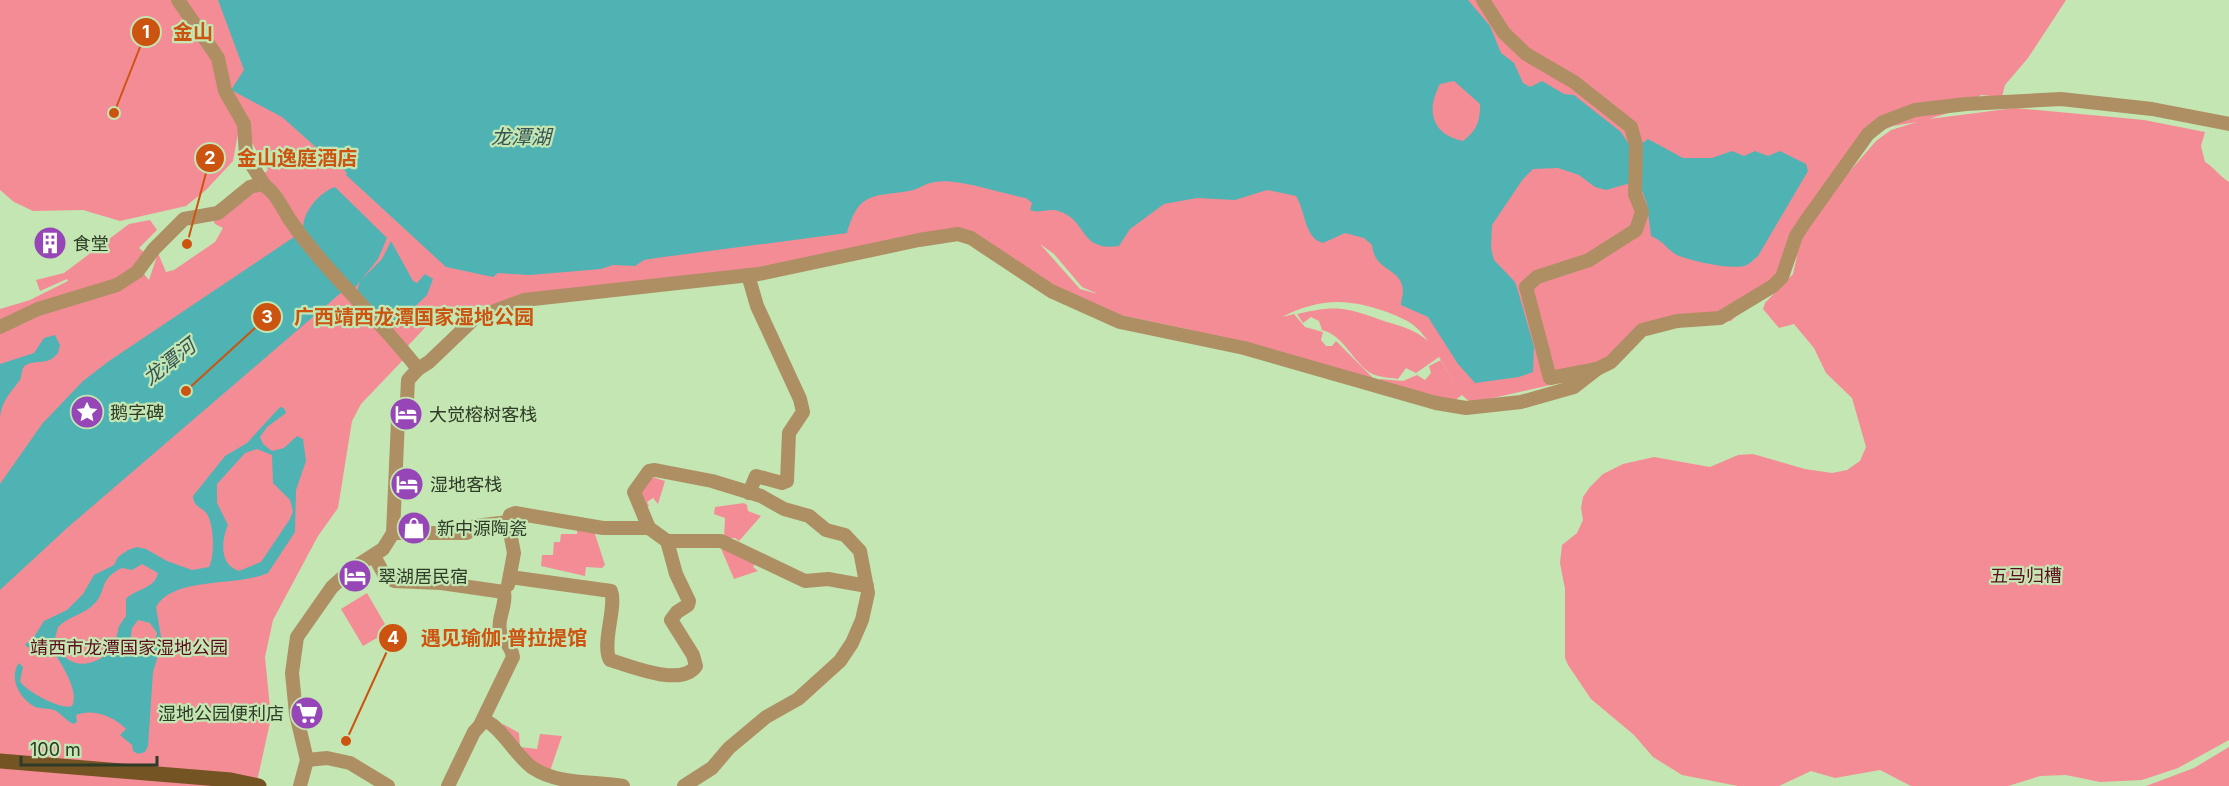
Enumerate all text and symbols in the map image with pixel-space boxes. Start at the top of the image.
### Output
callout: 金山 [131,13,225,51]
text: 金山 [173,20,213,44]
text: 1 [142,21,150,42]
water label: 龙潭湖 [491,125,554,149]
callout: 金山逸庭酒店 [195,139,369,177]
text: 金山逸庭酒店 [237,146,357,170]
text: 2 [204,147,216,168]
building icon: 食堂 [32,225,68,261]
place label: 食堂 [73,233,109,254]
callout: 广西靖西龙潭国家湿地公园 [252,298,546,336]
text: 广西靖西龙潭国家湿地公园 [294,305,534,329]
text: 3 [261,306,273,327]
water label: 龙潭河 [138,332,203,390]
place icon: 鹅字碑 [69,394,105,430]
hotel icon: 大觉榕树客栈 [388,396,424,432]
place label: 鹅字碑 [110,402,164,423]
place label: 大觉榕树客栈 [429,404,537,425]
hotel icon: 湿地客栈 [389,466,425,502]
place label: 湿地客栈 [430,474,502,495]
shop icon: 新中源陶瓷 [396,510,432,546]
place label: 新中源陶瓷 [437,518,527,539]
hotel icon: 翠湖居民宿 [337,558,373,594]
park label: 五马归槽 [1990,565,2062,586]
place label: 翠湖居民宿 [378,566,468,587]
callout: 遇见瑜伽·普拉提馆 [378,619,599,657]
text: 遇见瑜伽·普拉提馆 [421,626,587,650]
text: 4 [387,627,399,648]
park label: 靖西市龙潭国家湿地公园 [30,637,228,658]
supermarket icon: 湿地公园便利店 [289,695,325,731]
place label: 湿地公园便利店 [158,703,284,724]
scale bar [21,729,158,767]
text: 100 m [30,739,81,760]

